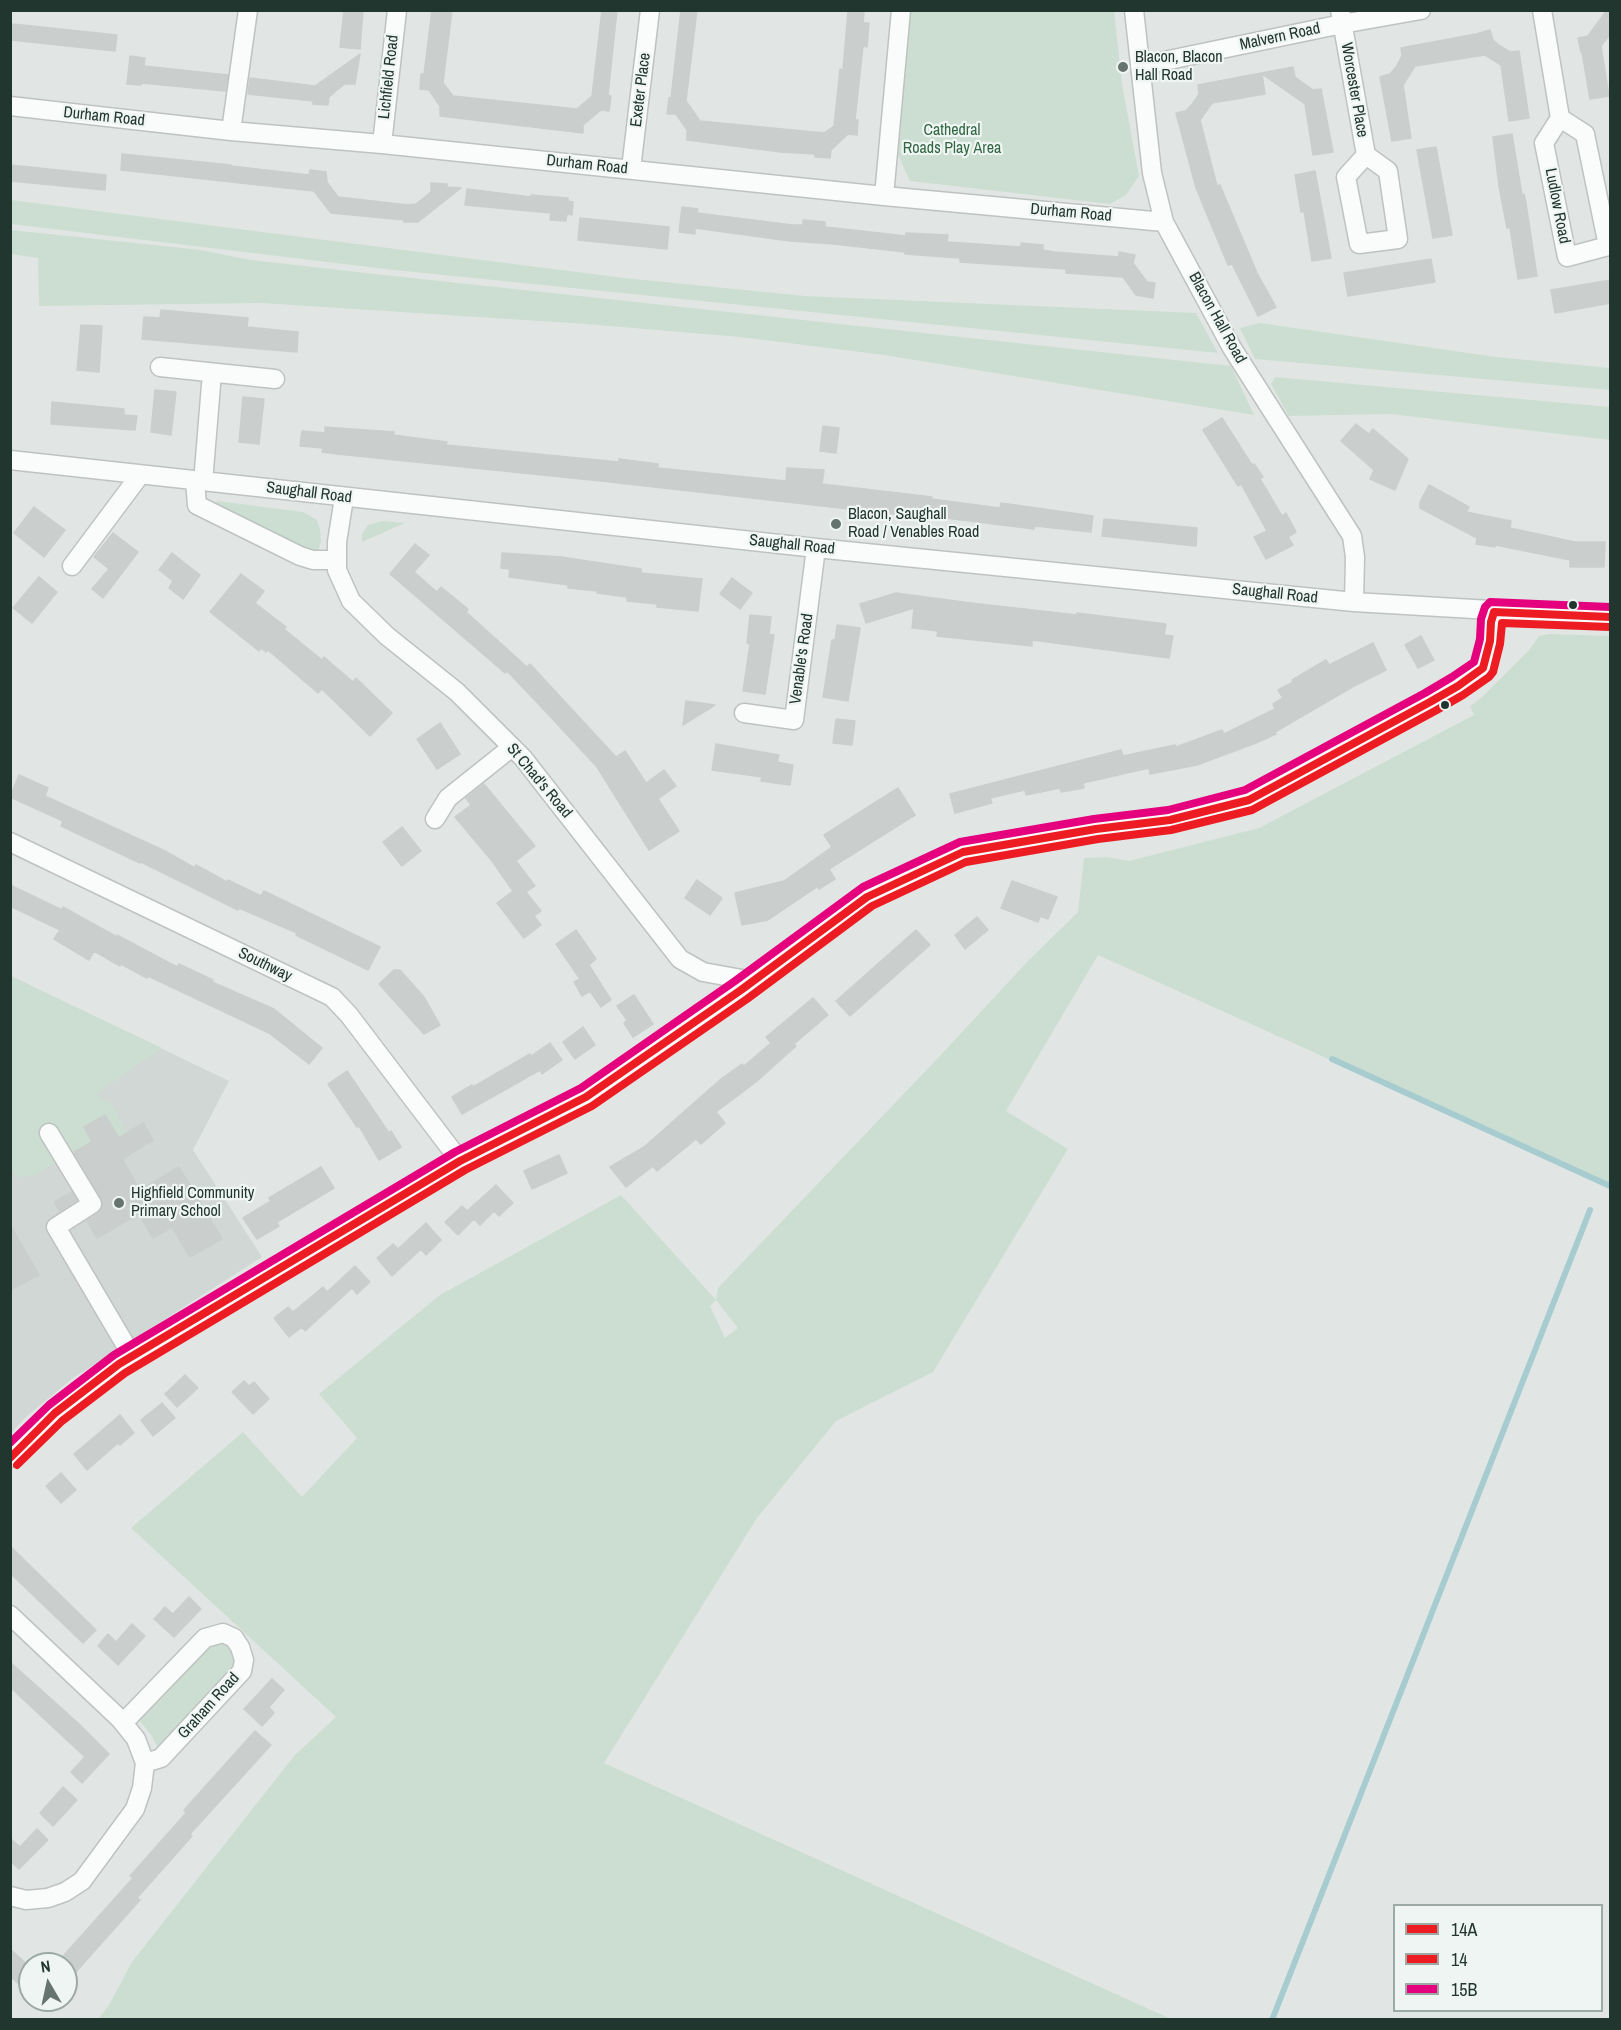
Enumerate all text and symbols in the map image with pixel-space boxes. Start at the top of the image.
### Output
street label: Malvern Road [1238,19,1322,55]
street label: Lichfield Road [375,34,403,120]
street label: Worcester Place [1336,41,1372,139]
place label: Blacon, Blacon Hall Road [1135,48,1223,86]
street label: Exeter Place [627,52,655,128]
marker: Blacon, Blacon Hall Road [1116,60,1130,74]
street label: Durham Road [62,103,146,131]
park label: Cathedral Roads Play Area [903,121,1001,159]
street label: Durham Road [545,151,629,179]
street label: Ludlow Road [1540,167,1574,245]
street label: Durham Road [1029,200,1113,226]
street label: Blacon Hall Road [1184,269,1250,367]
street label: Saughall Road [265,478,353,508]
place label: Blacon, Saughall Road / Venables Road [848,505,979,543]
marker: Blacon, Saughall Road / Venables Road [829,517,843,531]
street label: Saughall Road [748,531,836,559]
street label: Saughall Road [1231,580,1319,608]
unlabelled marker [1567,599,1579,611]
street label: Venable's Road [786,612,818,706]
unlabelled marker [1439,699,1451,711]
street label: St Chad's Road [502,740,576,822]
street label: Southway [235,944,295,986]
place label: Highfield Community Primary School [131,1184,254,1222]
marker: Highfield Community Primary School [112,1196,126,1210]
street label: Graham Road [174,1669,244,1743]
legend [1393,1904,1603,2012]
text: 14A [1451,1917,1477,1942]
text: 14 [1451,1947,1467,1972]
north arrow [18,1952,78,2012]
text: N [39,1955,52,1978]
text: 15B [1451,1977,1477,2002]

